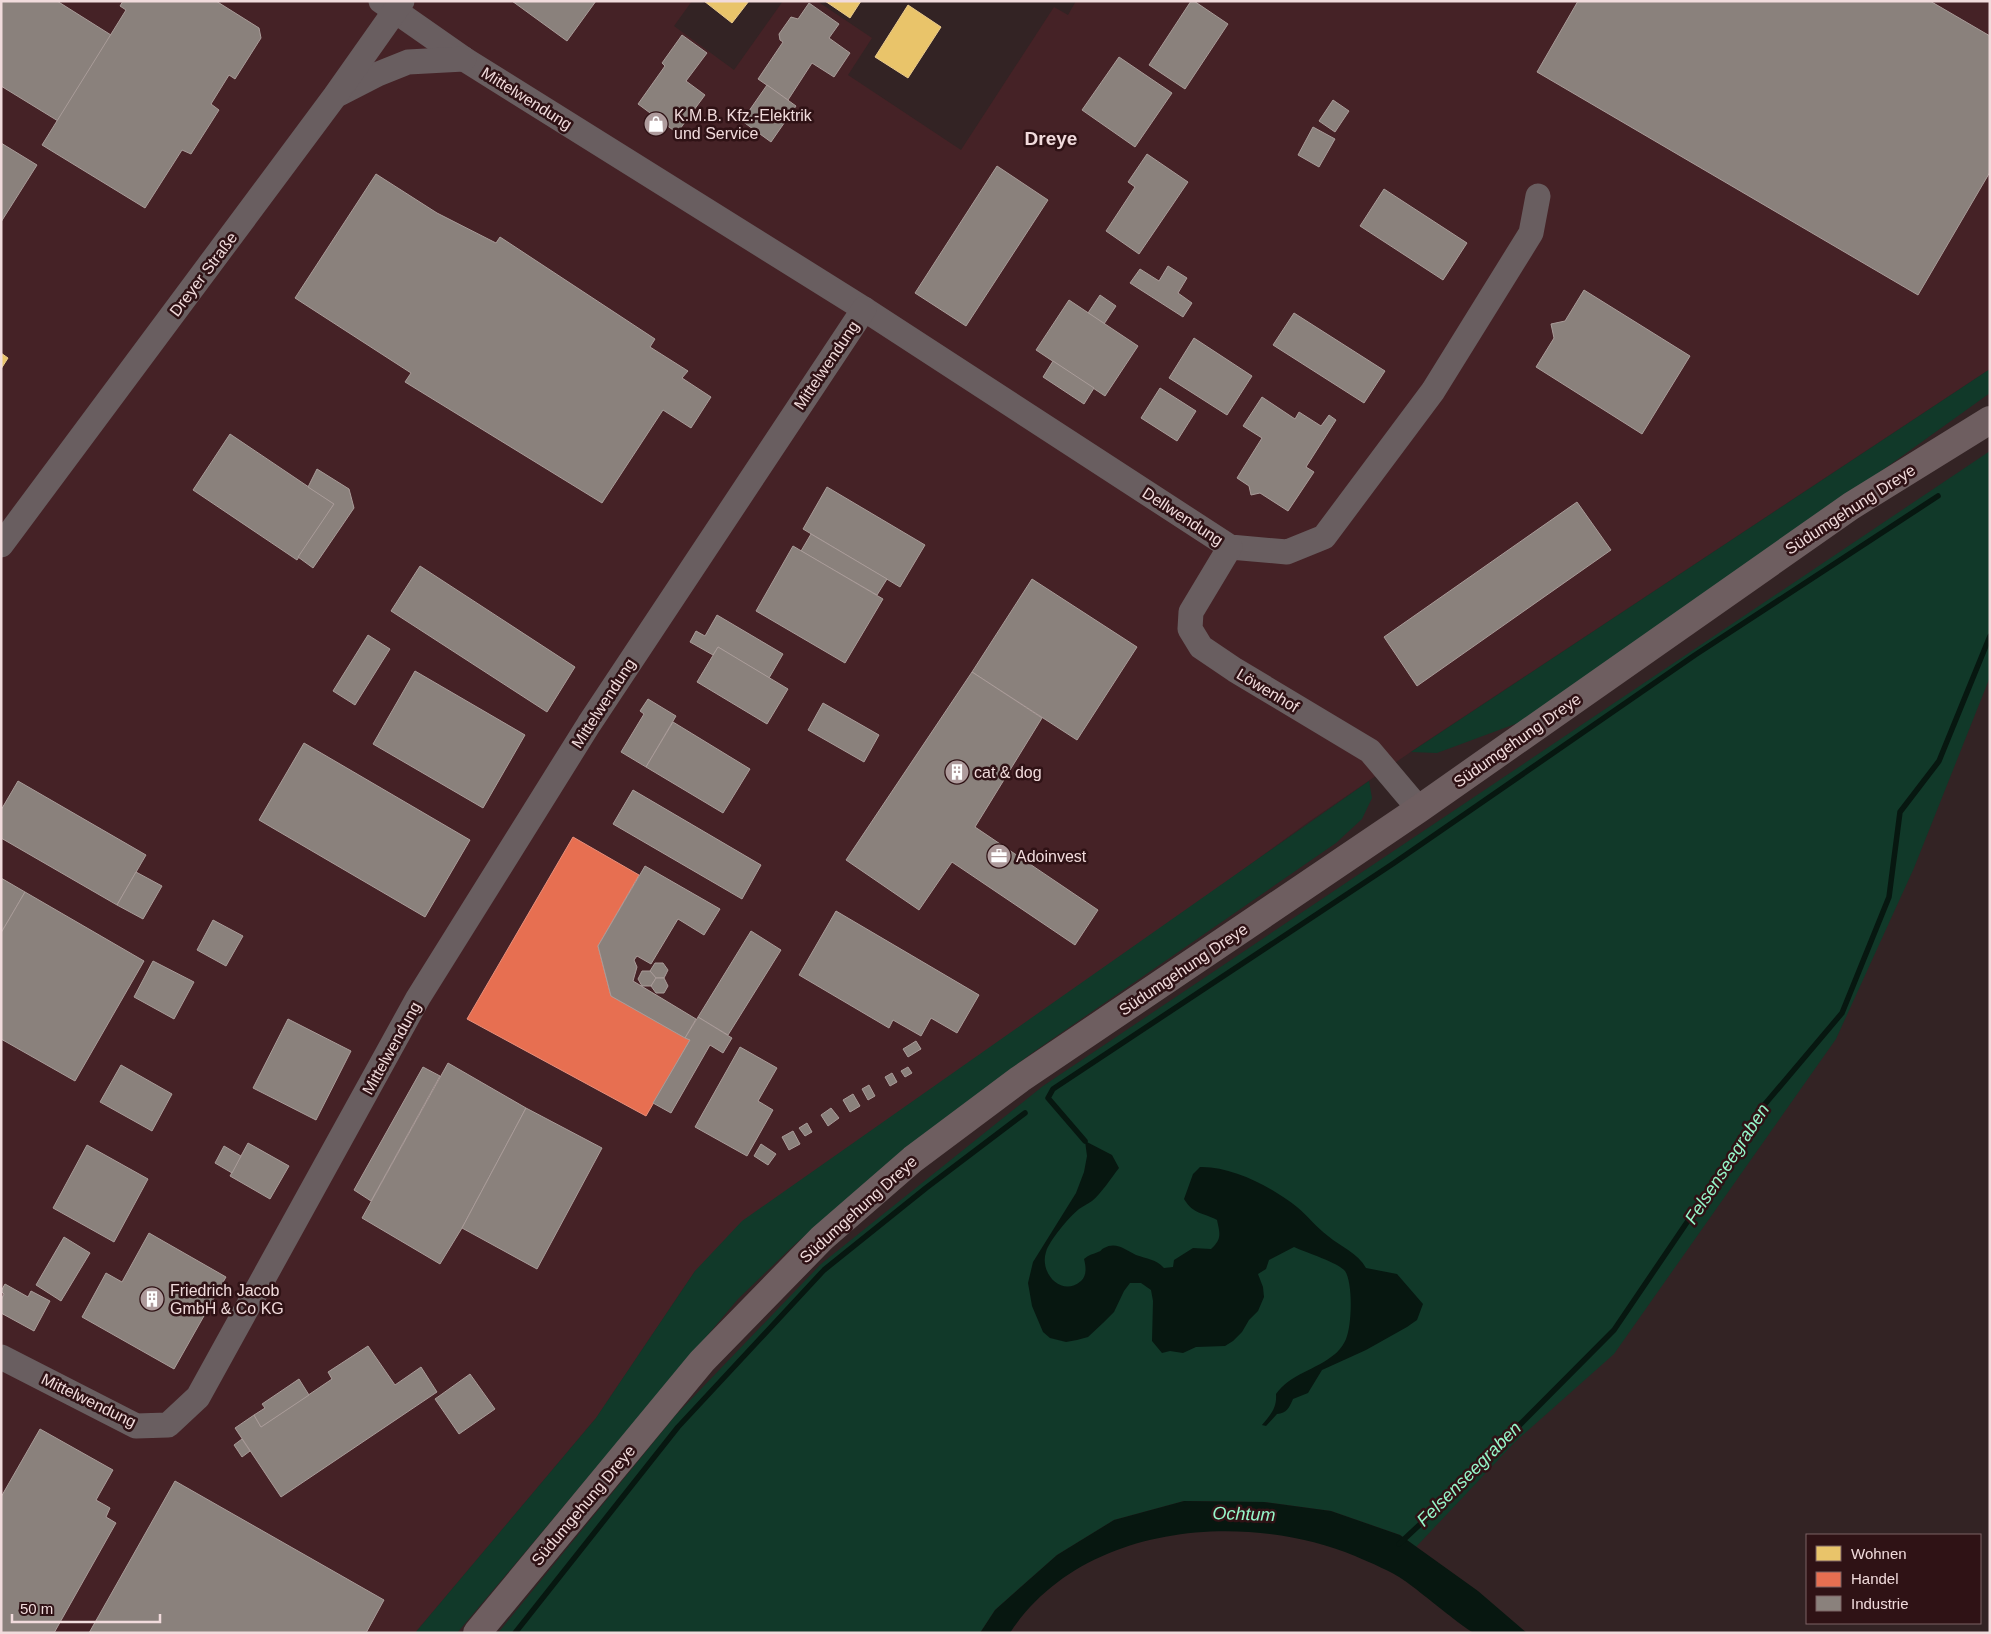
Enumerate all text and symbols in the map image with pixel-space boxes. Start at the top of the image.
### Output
street label: Mittelwendung [478,64,575,133]
place label: K.M.B. Kfz.-Elektrik und Service [674,107,813,142]
shop icon: K.M.B. Kfz.-Elektrik und Service [643,111,669,137]
district label: Dreye [1025,128,1077,149]
street label: Dreyer Straße [166,229,240,320]
street label: Mittelwendung [791,318,862,413]
street label: Südumgehung Dreye [1782,461,1918,558]
street label: Dellwendung [1139,484,1226,549]
street label: Mittelwendung [568,655,639,751]
street label: Löwenhof [1234,665,1302,716]
street label: Südumgehung Dreye [1450,690,1584,791]
building icon: cat & dog [944,759,970,785]
place label: cat & dog [974,764,1042,781]
office icon: Adoinvest [986,843,1012,869]
place label: Adoinvest [1016,848,1087,865]
street label: Südumgehung Dreye [1116,920,1251,1019]
street label: Mittelwendung [359,999,424,1097]
water label: Felsenseegraben [1681,1100,1773,1228]
street label: Südumgehung Dreye [796,1152,920,1266]
place label: Friedrich Jacob GmbH & Co KG [170,1282,284,1317]
building icon: Friedrich Jacob GmbH & Co KG [139,1286,165,1312]
street label: Mittelwendung [39,1370,139,1431]
water label: Felsenseegraben [1413,1418,1525,1530]
street label: Südumgehung Dreye [528,1442,639,1569]
water label: Ochtum [1212,1503,1276,1525]
legend [1806,1534,1981,1624]
text: Wohnen [1851,1545,1907,1562]
text: Handel [1851,1570,1899,1587]
scale bar [12,1592,160,1624]
text: Industrie [1851,1595,1909,1612]
text: 50 m [20,1600,53,1617]

